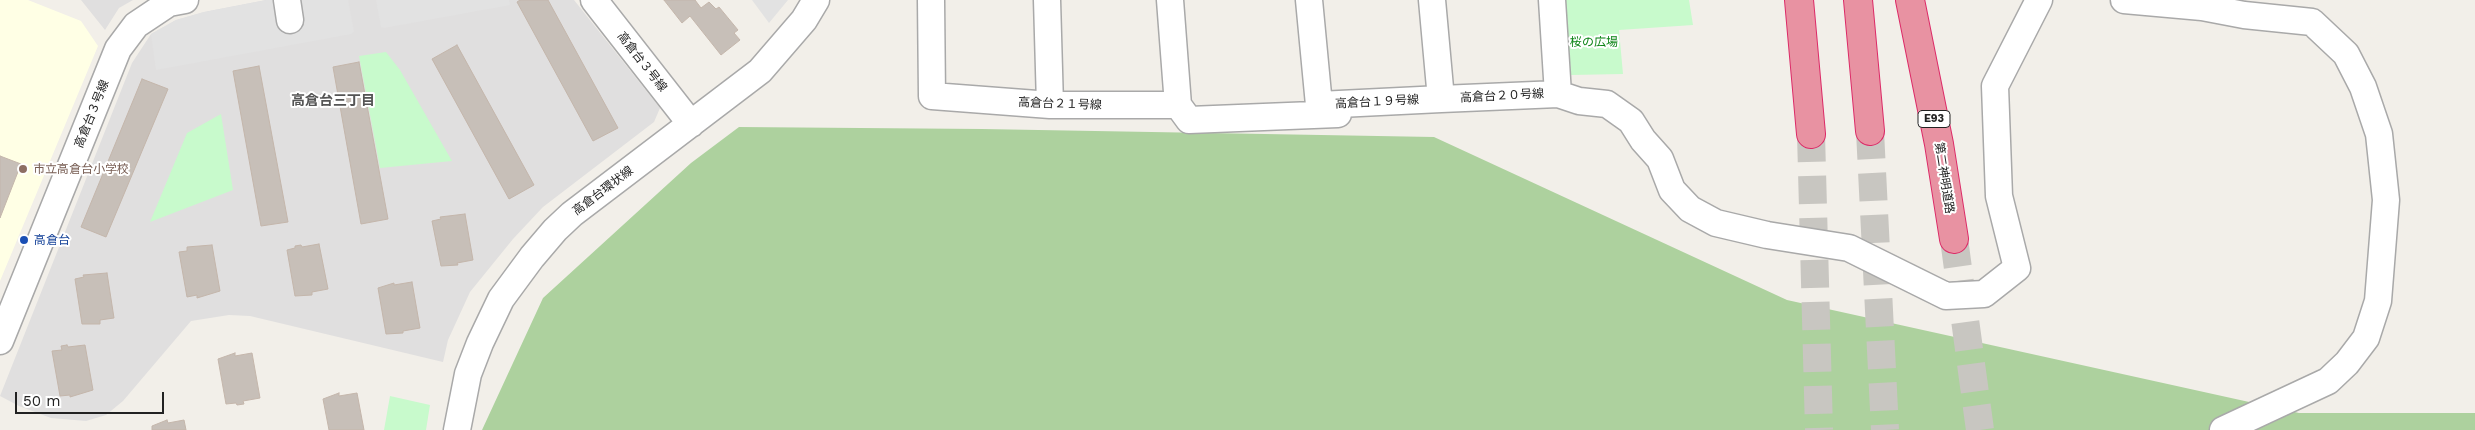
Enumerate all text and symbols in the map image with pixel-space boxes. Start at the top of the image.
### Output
street label: 高倉台３号線 [614,29,670,95]
park label: 桜の広場 [1570,35,1618,49]
street label: 高倉台３号線 [72,78,112,150]
street label: 高倉台２０号線 [1460,87,1544,105]
district label: 高倉台三丁目 [291,93,375,109]
street label: 高倉台１９号線 [1335,93,1419,111]
street label: 高倉台２１号線 [1018,95,1102,113]
road number: E93 [1918,110,1950,128]
street label: 第二神明道路 [1931,141,1957,215]
place label: 市立高倉台小学校 [33,162,129,176]
marker: 市立高倉台小学校 [17,163,29,175]
street label: 高倉台環状線 [570,164,636,218]
place label: 高倉台 [34,233,70,247]
marker: 高倉台 [18,234,30,246]
scale bar [18,382,166,414]
text: 50 m [23,392,60,410]

